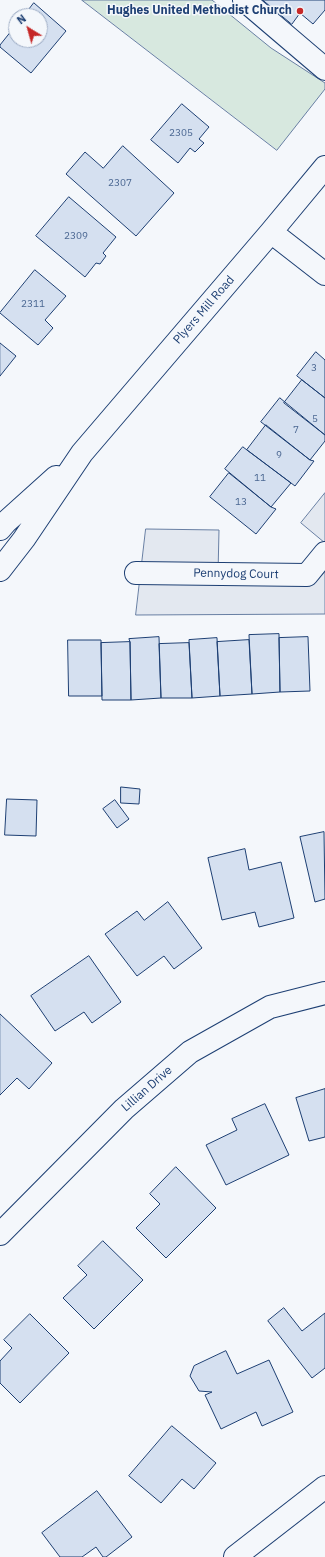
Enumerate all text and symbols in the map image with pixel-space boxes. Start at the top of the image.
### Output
place label: Hughes United Methodist Church [107,4,292,18]
marker: Hughes United Methodist Church [295,6,305,16]
north arrow [8,8,48,48]
text: N [14,11,29,27]
house number: 2305 [169,127,193,139]
house number: 2307 [108,177,132,189]
house number: 2309 [64,230,88,242]
street label: Plyers Mill Road [170,273,238,347]
house number: 2311 [21,298,45,310]
house number: 3 [311,362,317,374]
house number: 5 [312,413,318,425]
house number: 7 [293,424,299,436]
house number: 9 [276,449,282,461]
house number: 11 [254,472,266,484]
house number: 13 [235,496,247,508]
street label: Pennydog Court [193,566,279,582]
street label: Lillian Drive [119,1063,175,1115]

